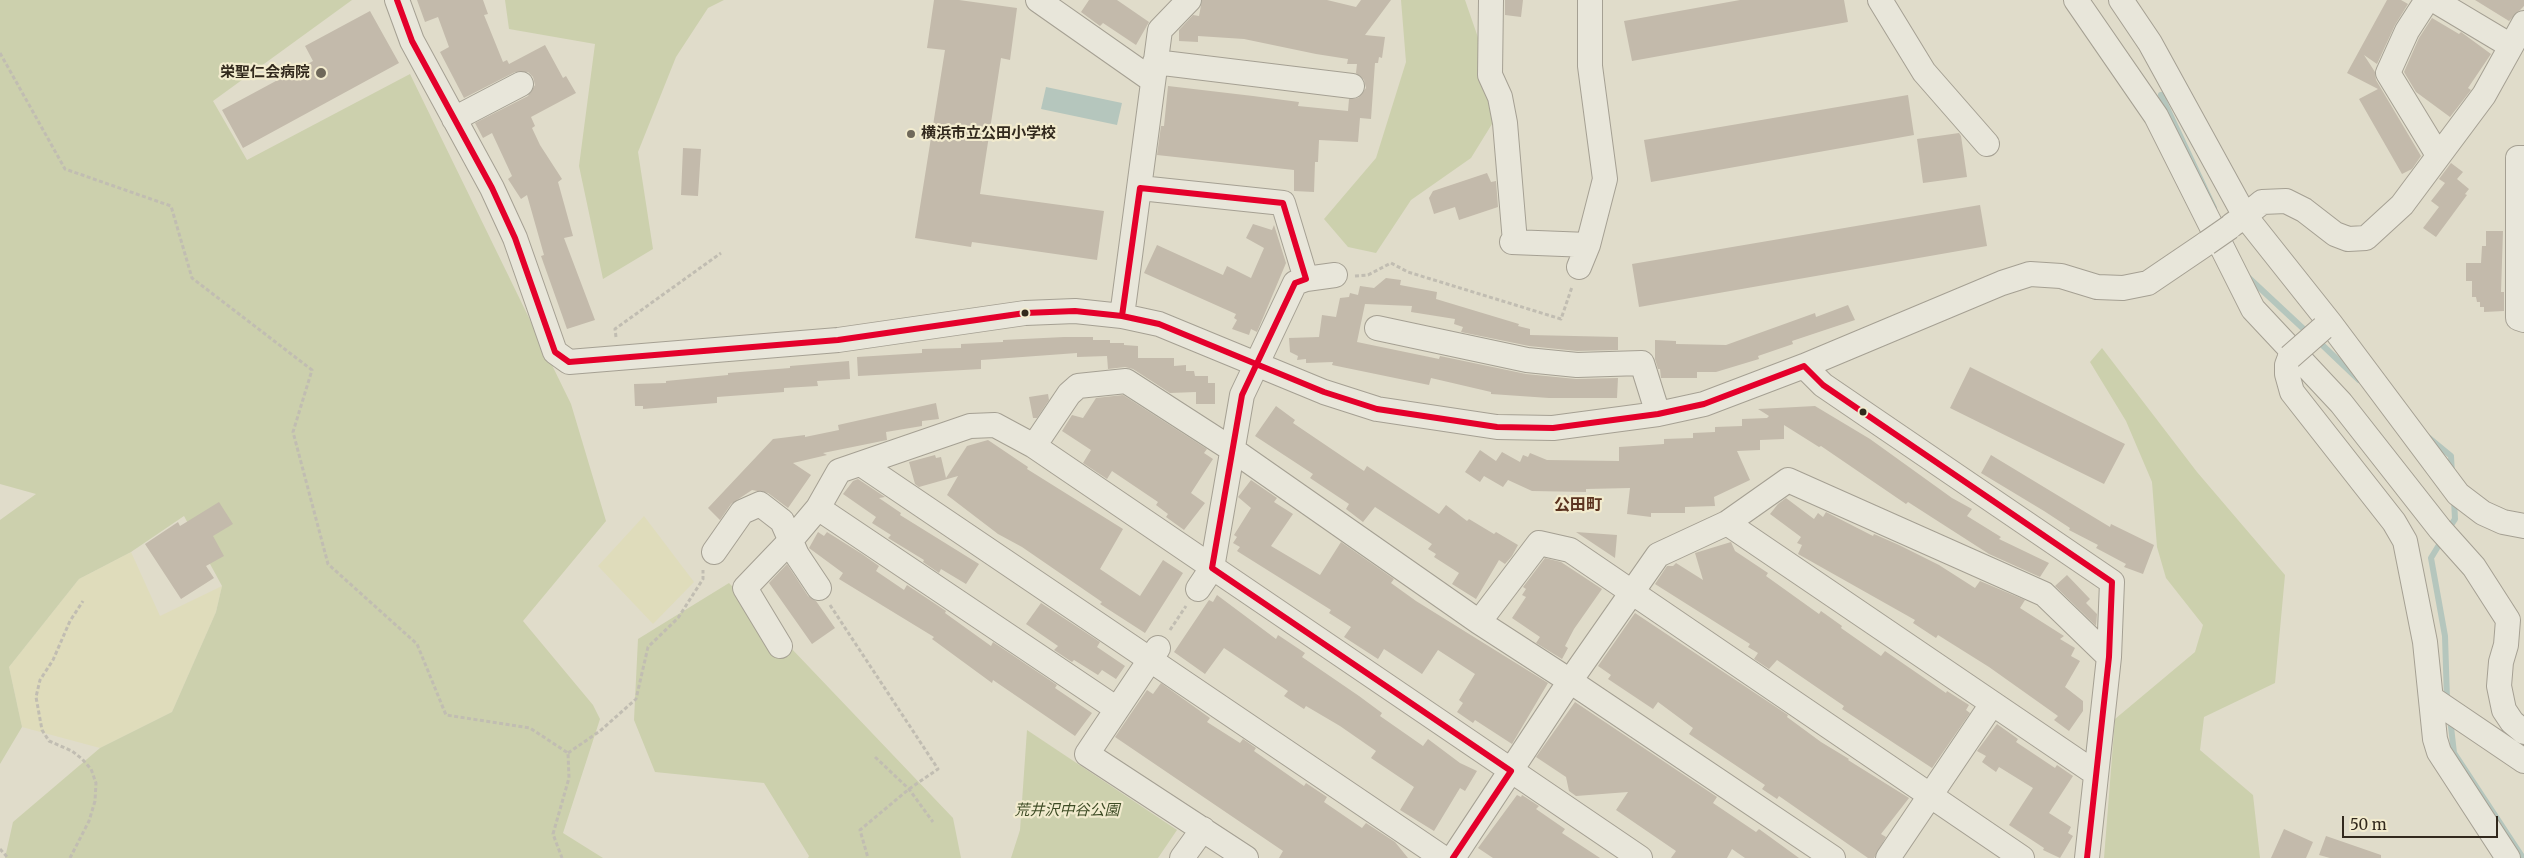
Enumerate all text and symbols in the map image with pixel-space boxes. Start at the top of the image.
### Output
place label: 栄聖仁会病院 [220,64,310,82]
marker: 栄聖仁会病院 [314,66,328,80]
place label: 横浜市立公田小学校 [921,125,1056,143]
marker: 横浜市立公田小学校 [905,128,917,140]
unlabelled marker [1020,308,1030,318]
unlabelled marker [1858,407,1868,417]
district label: 公田町 [1554,495,1602,515]
park label: 荒井沢中谷公園 [1015,802,1119,820]
scale bar [2344,806,2500,838]
text: 50 m [2350,815,2387,834]

